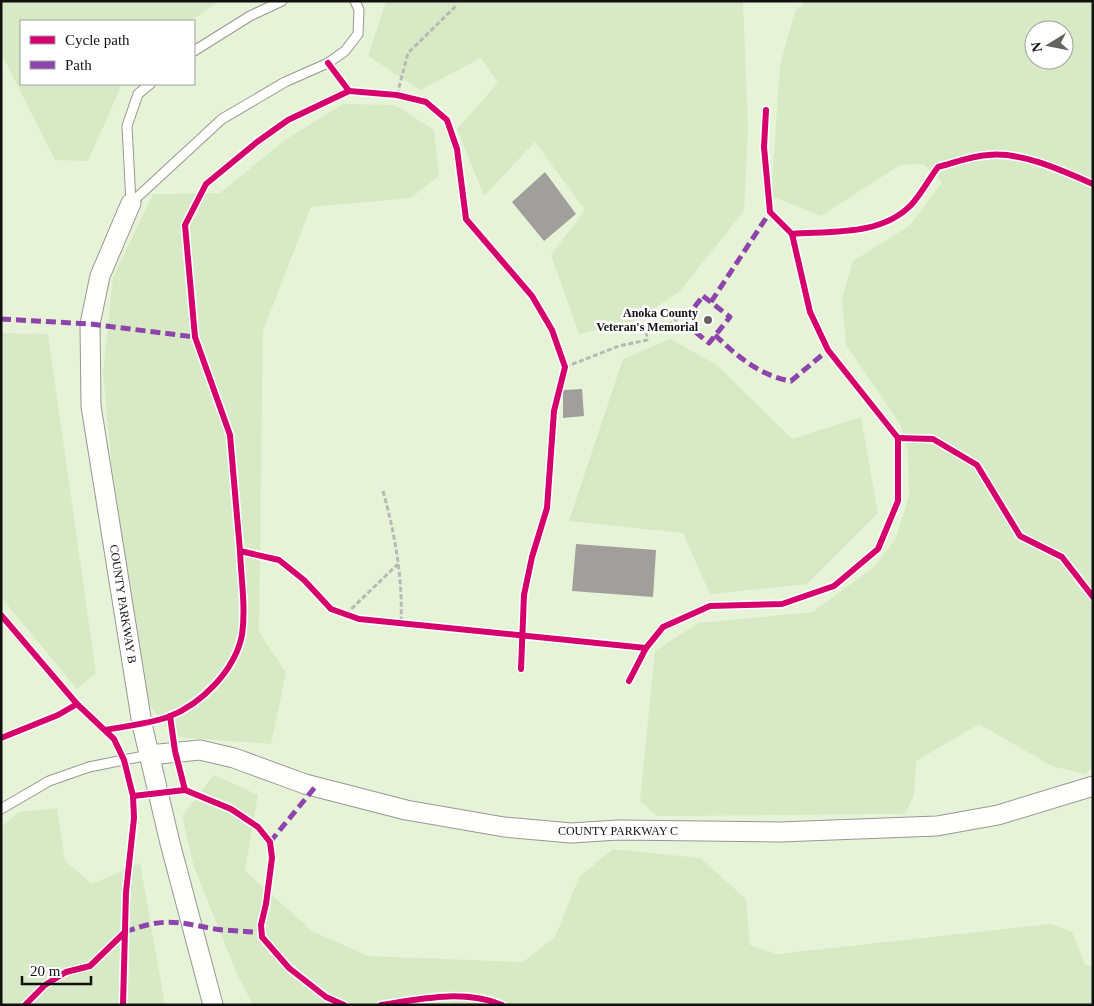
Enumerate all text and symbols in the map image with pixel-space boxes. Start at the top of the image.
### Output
legend [20,20,195,85]
north arrow [1024,20,1074,70]
text: Cycle path [65,32,130,48]
text: N [1028,41,1045,53]
text: Path [65,57,92,73]
place label: Anoka County Veteran's Memorial [596,306,699,334]
marker: Anoka County Veteran's Memorial [702,314,714,326]
street label: COUNTY PARKWAY B [107,544,139,664]
street label: COUNTY PARKWAY C [558,824,678,838]
scale bar [22,954,91,986]
text: 20 m [30,963,61,979]

